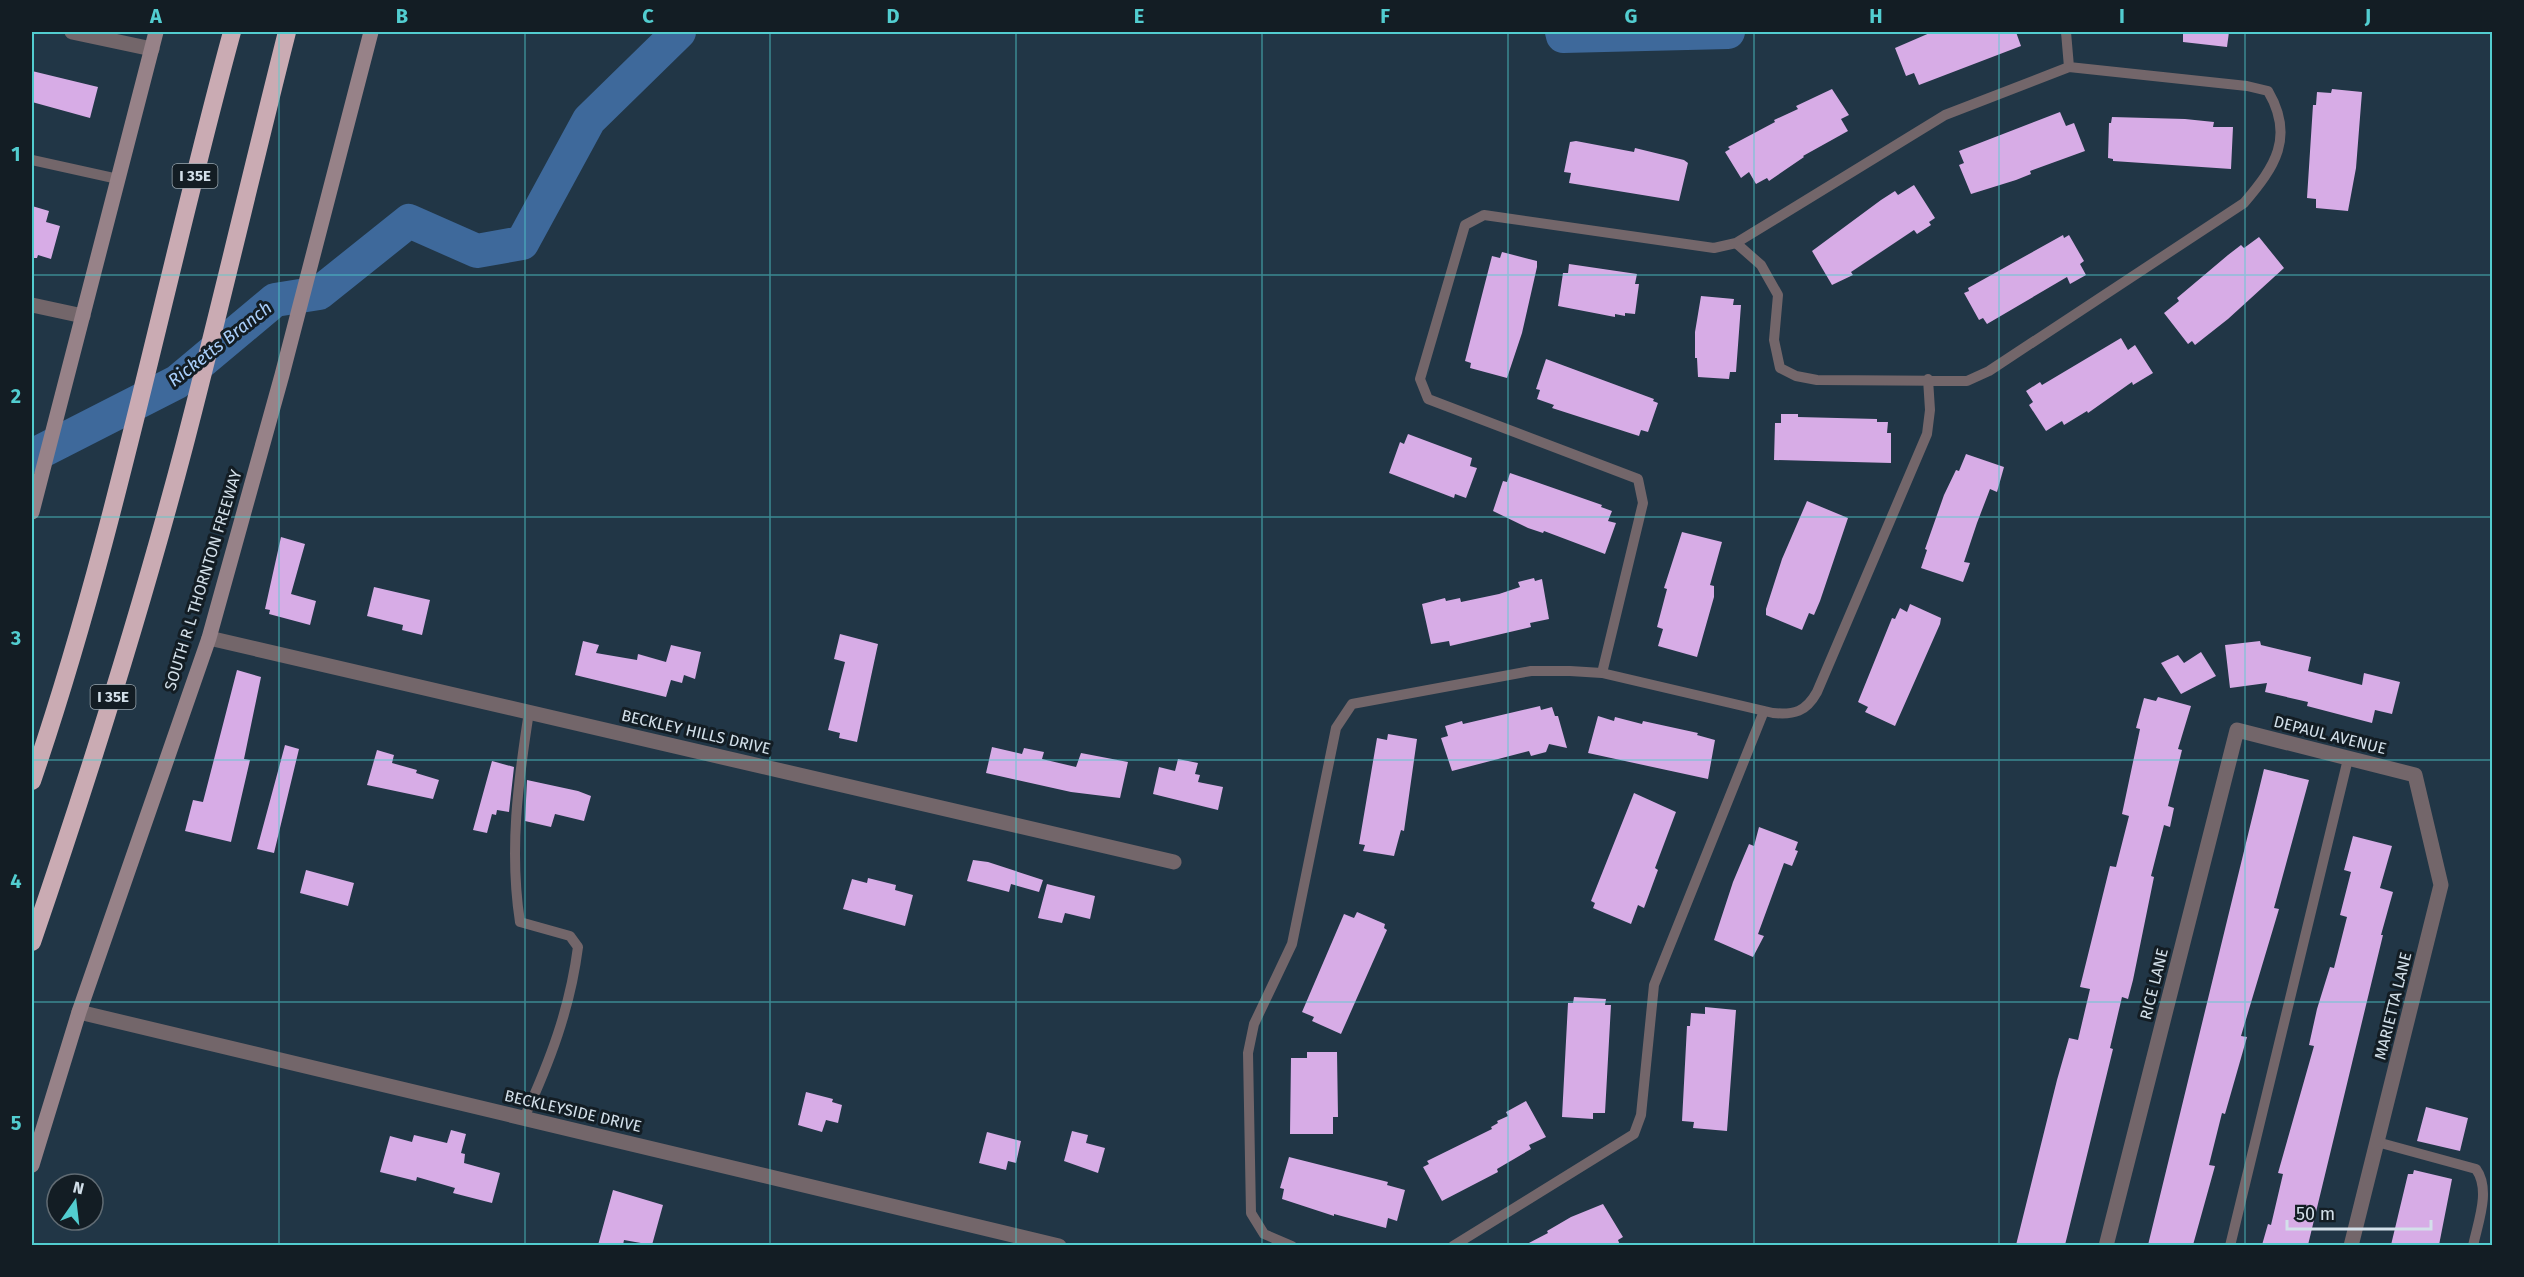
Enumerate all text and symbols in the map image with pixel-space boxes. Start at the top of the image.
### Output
text: A [149,4,163,28]
text: B [396,4,408,28]
text: C [642,4,654,28]
text: D [886,4,900,28]
text: E [1134,4,1144,28]
text: F [1380,4,1390,28]
text: G [1625,4,1637,28]
text: H [1869,4,1883,28]
text: I [2119,4,2125,28]
text: J [2364,4,2371,28]
text: 1 [11,142,21,166]
road number: I 35E [172,164,218,188]
water label: Ricketts Branch [164,297,276,391]
text: 2 [11,384,21,408]
street label: SOUTH R L THORNTON FREEWAY [160,467,246,693]
text: 3 [10,626,21,650]
road number: I 35E [90,685,136,709]
street label: BECKLEY HILLS DRIVE [620,706,772,758]
street label: DEPAUL AVENUE [2272,712,2388,758]
text: 4 [10,869,22,893]
street label: RICE LANE [2136,946,2172,1022]
street label: MARIETTA LANE [2370,950,2416,1062]
street label: BECKLEYSIDE DRIVE [503,1086,643,1136]
text: 5 [11,1111,22,1135]
north arrow [45,1172,105,1232]
text: N [71,1177,86,1198]
scale bar [2287,1193,2431,1231]
text: 50 m [2296,1203,2335,1225]

